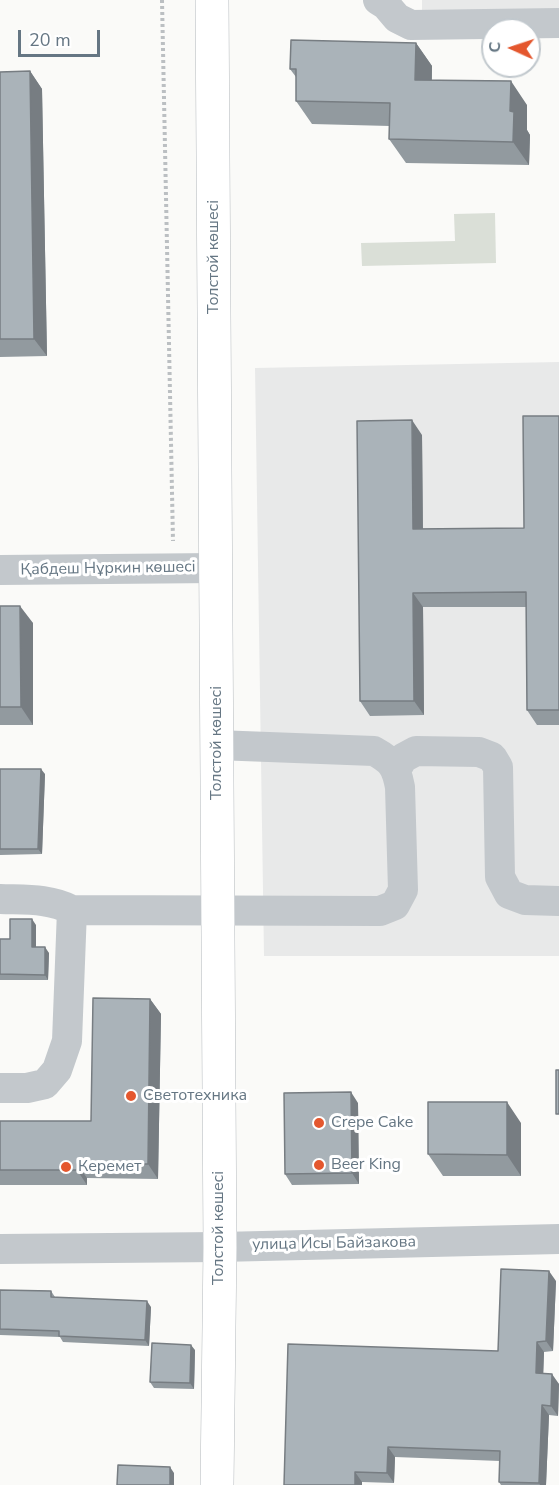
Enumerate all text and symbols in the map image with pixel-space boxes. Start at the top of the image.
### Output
scale bar [21,18,104,56]
north arrow [481,18,541,78]
text: 20 m [29,28,71,52]
text: С [484,41,506,53]
street label: Толстой көшесі [204,200,224,314]
street label: Қабдеш Нұркин көшесі [20,558,196,580]
street label: Толстой көшесі [207,686,227,800]
place label: Светотехника [143,1086,247,1106]
marker: Светотехника [124,1089,138,1103]
place label: Crepe Cake [331,1113,413,1133]
marker: Crepe Cake [312,1116,326,1130]
place label: Beer King [331,1155,401,1175]
place label: Керемет [78,1157,141,1177]
marker: Beer King [312,1158,326,1172]
marker: Керемет [59,1160,73,1174]
street label: Толстой көшесі [209,1171,229,1285]
street label: улица Исы Байзакова [252,1233,416,1255]

